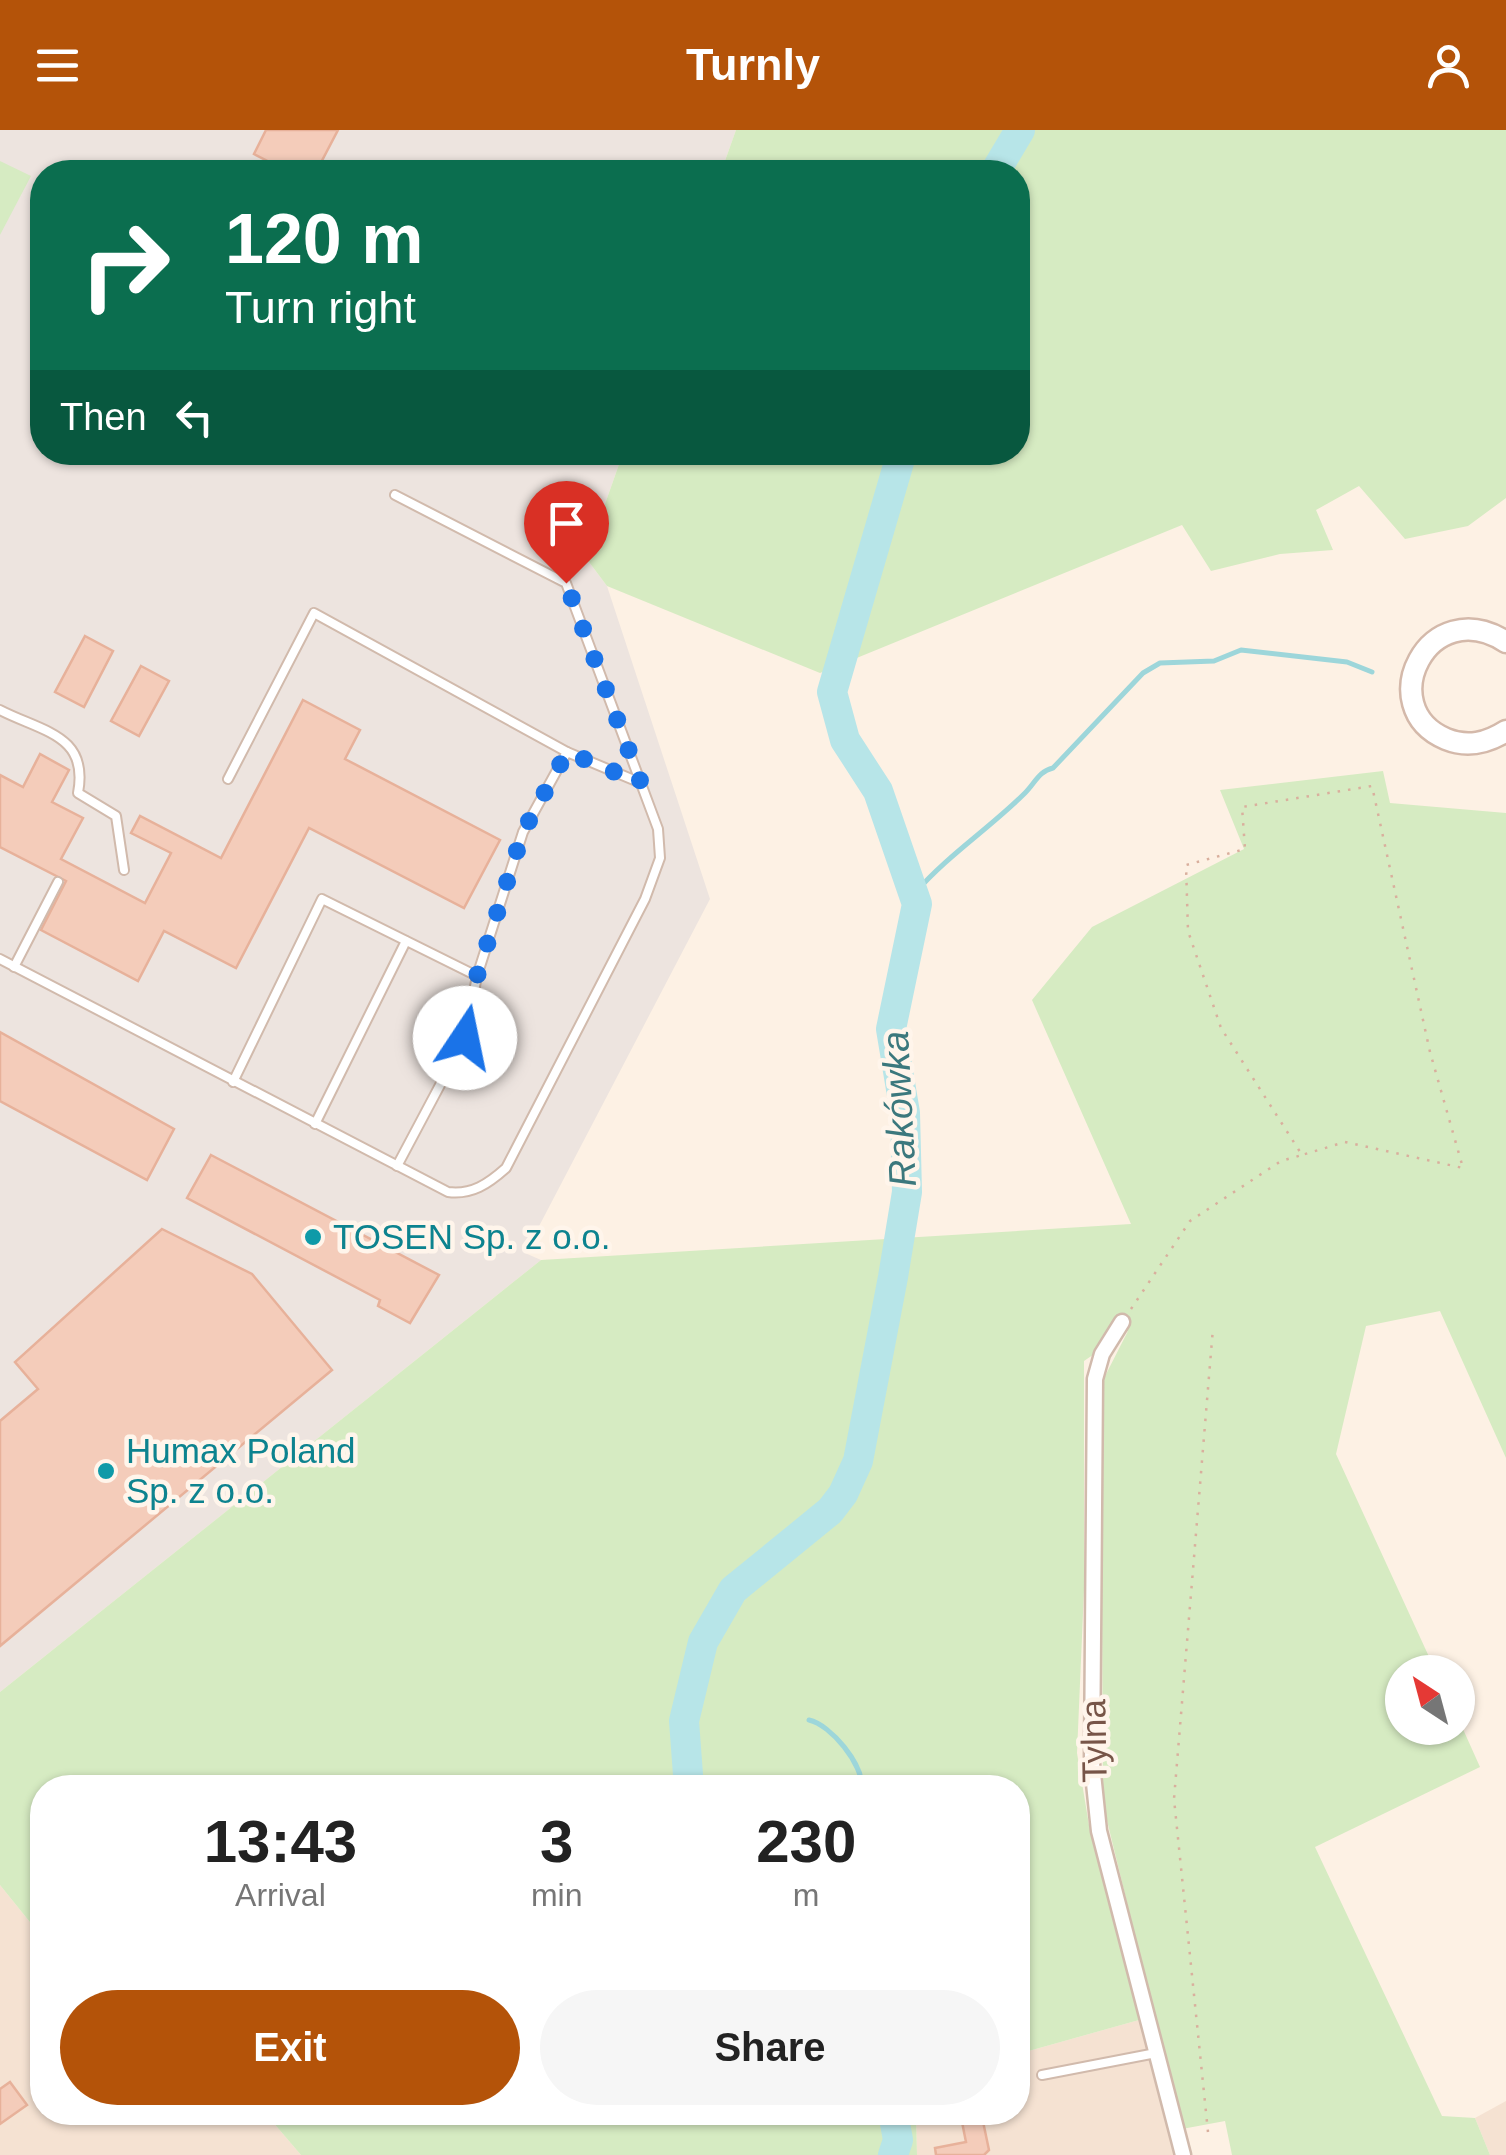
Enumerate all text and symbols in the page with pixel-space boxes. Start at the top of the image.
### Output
icon: menu [30,38,85,93]
icon: person [1421,38,1476,93]
text: Turnly [686,39,820,90]
icon: right [60,200,190,330]
text: 120 m [225,200,423,278]
text: Turn right [225,282,416,333]
icon: left [167,390,222,445]
text: Then [60,396,147,438]
pin [524,481,609,584]
icon: arrive [539,496,594,551]
position arrow [413,986,517,1090]
water label: Rakówka [874,1030,924,1188]
place label: TOSEN Sp. z o.o. [333,1217,611,1256]
marker: TOSEN Sp. z o.o. [302,1226,324,1248]
place label: Humax Poland Sp. z o.o. [126,1431,356,1510]
marker: Humax Poland Sp. z o.o. [95,1460,117,1482]
north arrow [1385,1655,1475,1745]
map controls [1385,1655,1475,1745]
street label: Tylna [1073,1698,1114,1783]
text: 13:43 [204,1808,357,1875]
text: 3 [540,1808,573,1875]
text: 230 [756,1808,856,1875]
text: Arrival [235,1877,326,1913]
text: min [531,1877,582,1913]
text: m [793,1877,820,1913]
button: Exit [60,1990,520,2105]
button: Share [540,1990,1000,2105]

